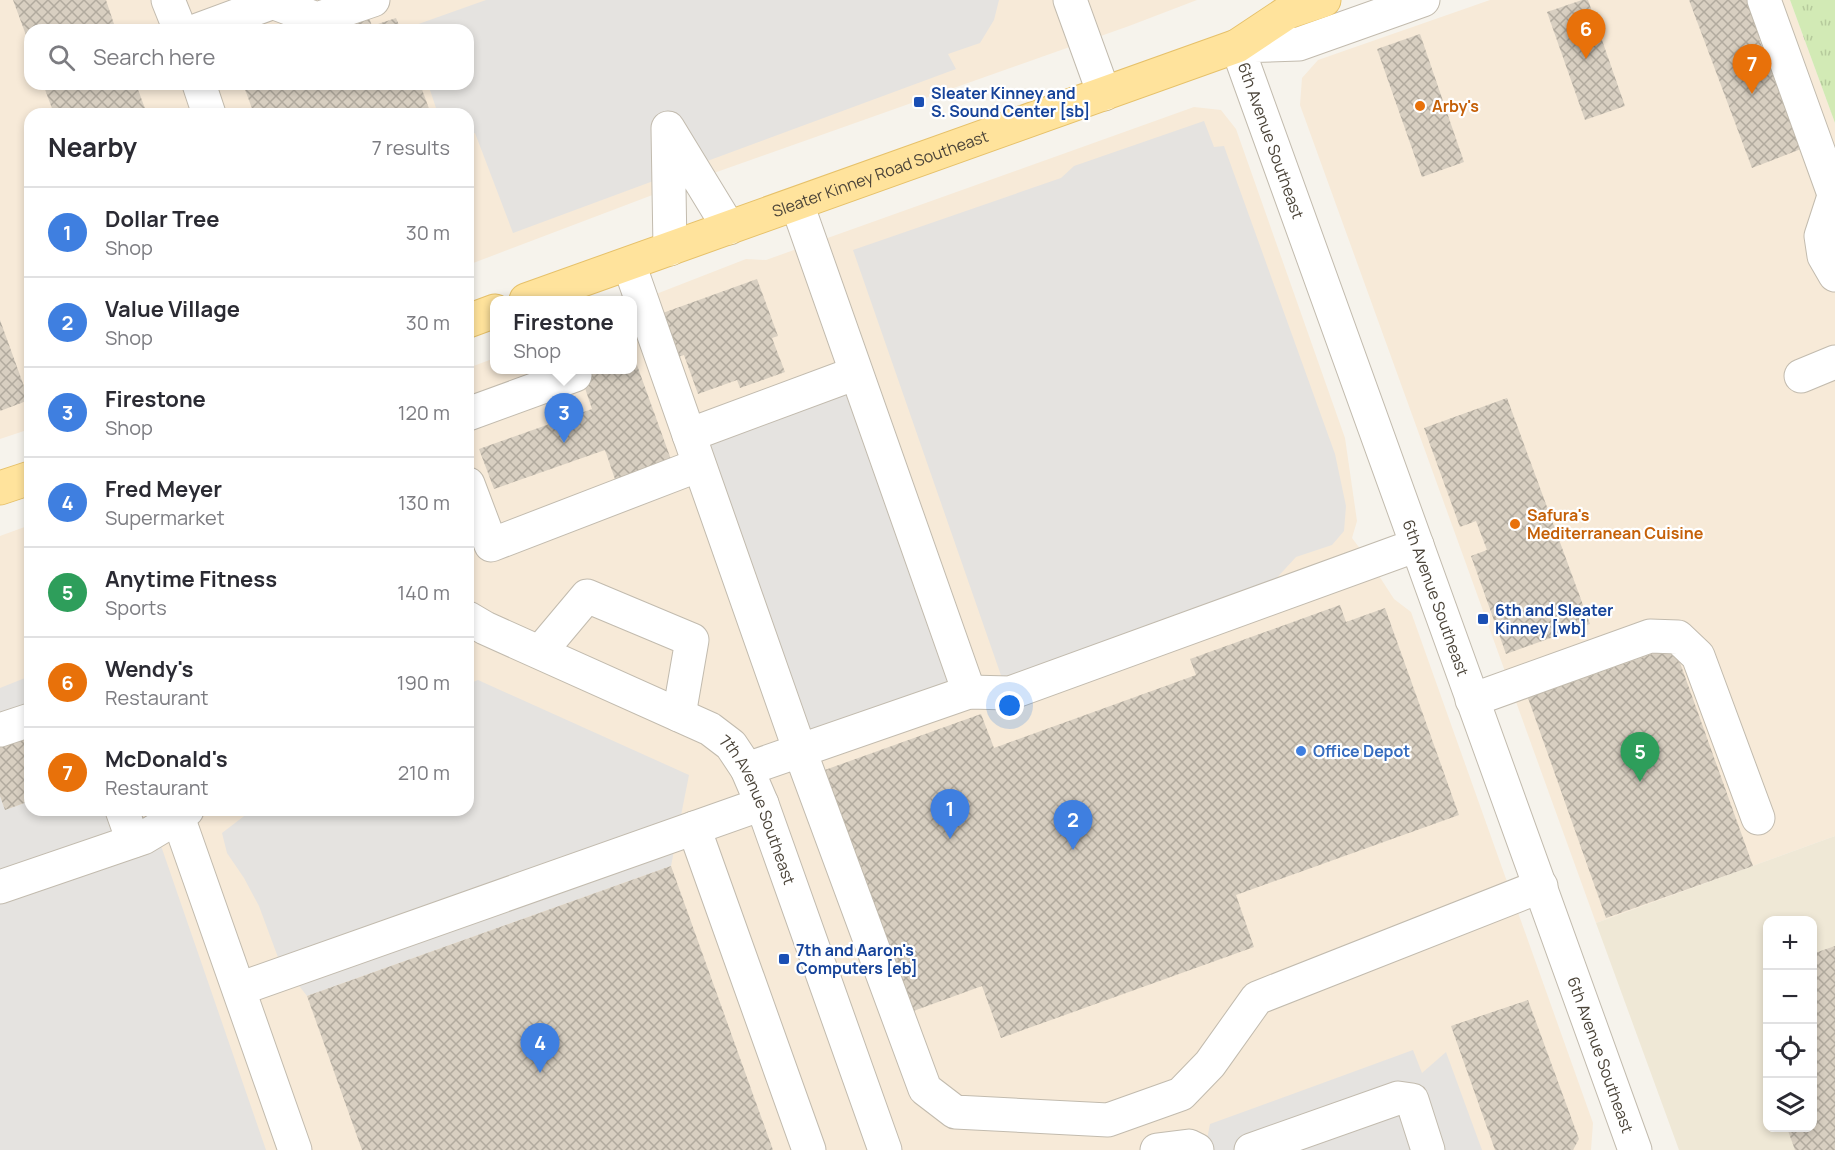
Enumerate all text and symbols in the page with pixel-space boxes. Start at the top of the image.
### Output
pin: 6 [1566,10,1606,59]
search box [24,24,474,90]
icon: search [45,41,78,74]
text: Search here [93,42,215,72]
pin: 7 [1732,44,1772,94]
street label: 6th Avenue Southeast [1233,59,1309,222]
place label: Sleater Kinney and S. Sound Center [sb] [931,82,1090,122]
marker: Sleater Kinney and S. Sound Center [sb] [912,95,926,109]
place label: Arby's [1432,95,1479,117]
marker: Arby's [1413,99,1427,113]
street label: Sleater Kinney Road Southeast [769,125,991,222]
text: Nearby [48,129,137,165]
text: 7 results [372,134,450,161]
text: Dollar Tree [105,204,220,234]
text: 1 [63,219,72,246]
text: 30 m [406,219,450,246]
text: Shop [105,234,153,261]
text: Value Village [105,294,240,324]
popup [490,296,637,374]
text: Firestone [513,307,614,337]
text: 2 [62,309,73,336]
text: 30 m [406,309,450,336]
text: Shop [105,324,153,351]
text: Shop [513,337,561,364]
text: Firestone [105,384,206,414]
pin: 3 [544,394,584,443]
text: 3 [62,399,73,426]
text: 120 m [398,399,450,426]
text: Shop [105,414,153,441]
text: Fred Meyer [105,474,222,504]
text: 4 [61,489,74,516]
text: 130 m [398,489,450,516]
text: Supermarket [105,504,225,531]
place label: Safura's Mediterranean Cuisine [1527,504,1704,544]
street label: 6th Avenue Southeast [1398,516,1474,679]
marker: Safura's Mediterranean Cuisine [1508,517,1522,531]
text: Anytime Fitness [105,564,277,594]
text: 5 [62,579,73,606]
text: 140 m [397,579,450,606]
text: Sports [105,594,167,621]
place label: 6th and Sleater Kinney [wb] [1495,599,1613,639]
marker: 6th and Sleater Kinney [wb] [1476,612,1490,626]
text: Wendy's [105,654,193,684]
text: 6 [61,669,74,696]
text: 190 m [397,669,450,696]
text: Restaurant [105,684,209,711]
your location [995,691,1024,720]
street label: 7th Avenue Southeast [715,729,801,888]
pin: 5 [1620,732,1660,782]
place label: Office Depot [1313,740,1410,762]
text: McDonald's [105,744,228,774]
marker: Office Depot [1294,744,1308,758]
text: 7 [62,759,73,786]
text: 210 m [398,759,450,786]
text: Restaurant [105,774,209,801]
pin: 1 [930,790,970,839]
pin: 2 [1054,800,1092,850]
map controls [1763,916,1817,1132]
button: + [1763,916,1817,970]
place label: 7th and Aaron's Computers [eb] [796,939,918,979]
marker: 7th and Aaron's Computers [eb] [777,952,791,966]
button: − [1763,970,1817,1024]
street label: 6th Avenue Southeast [1562,974,1639,1136]
pin: 4 [520,1024,560,1073]
button: locate [1763,1024,1817,1078]
button: layers [1763,1078,1817,1132]

